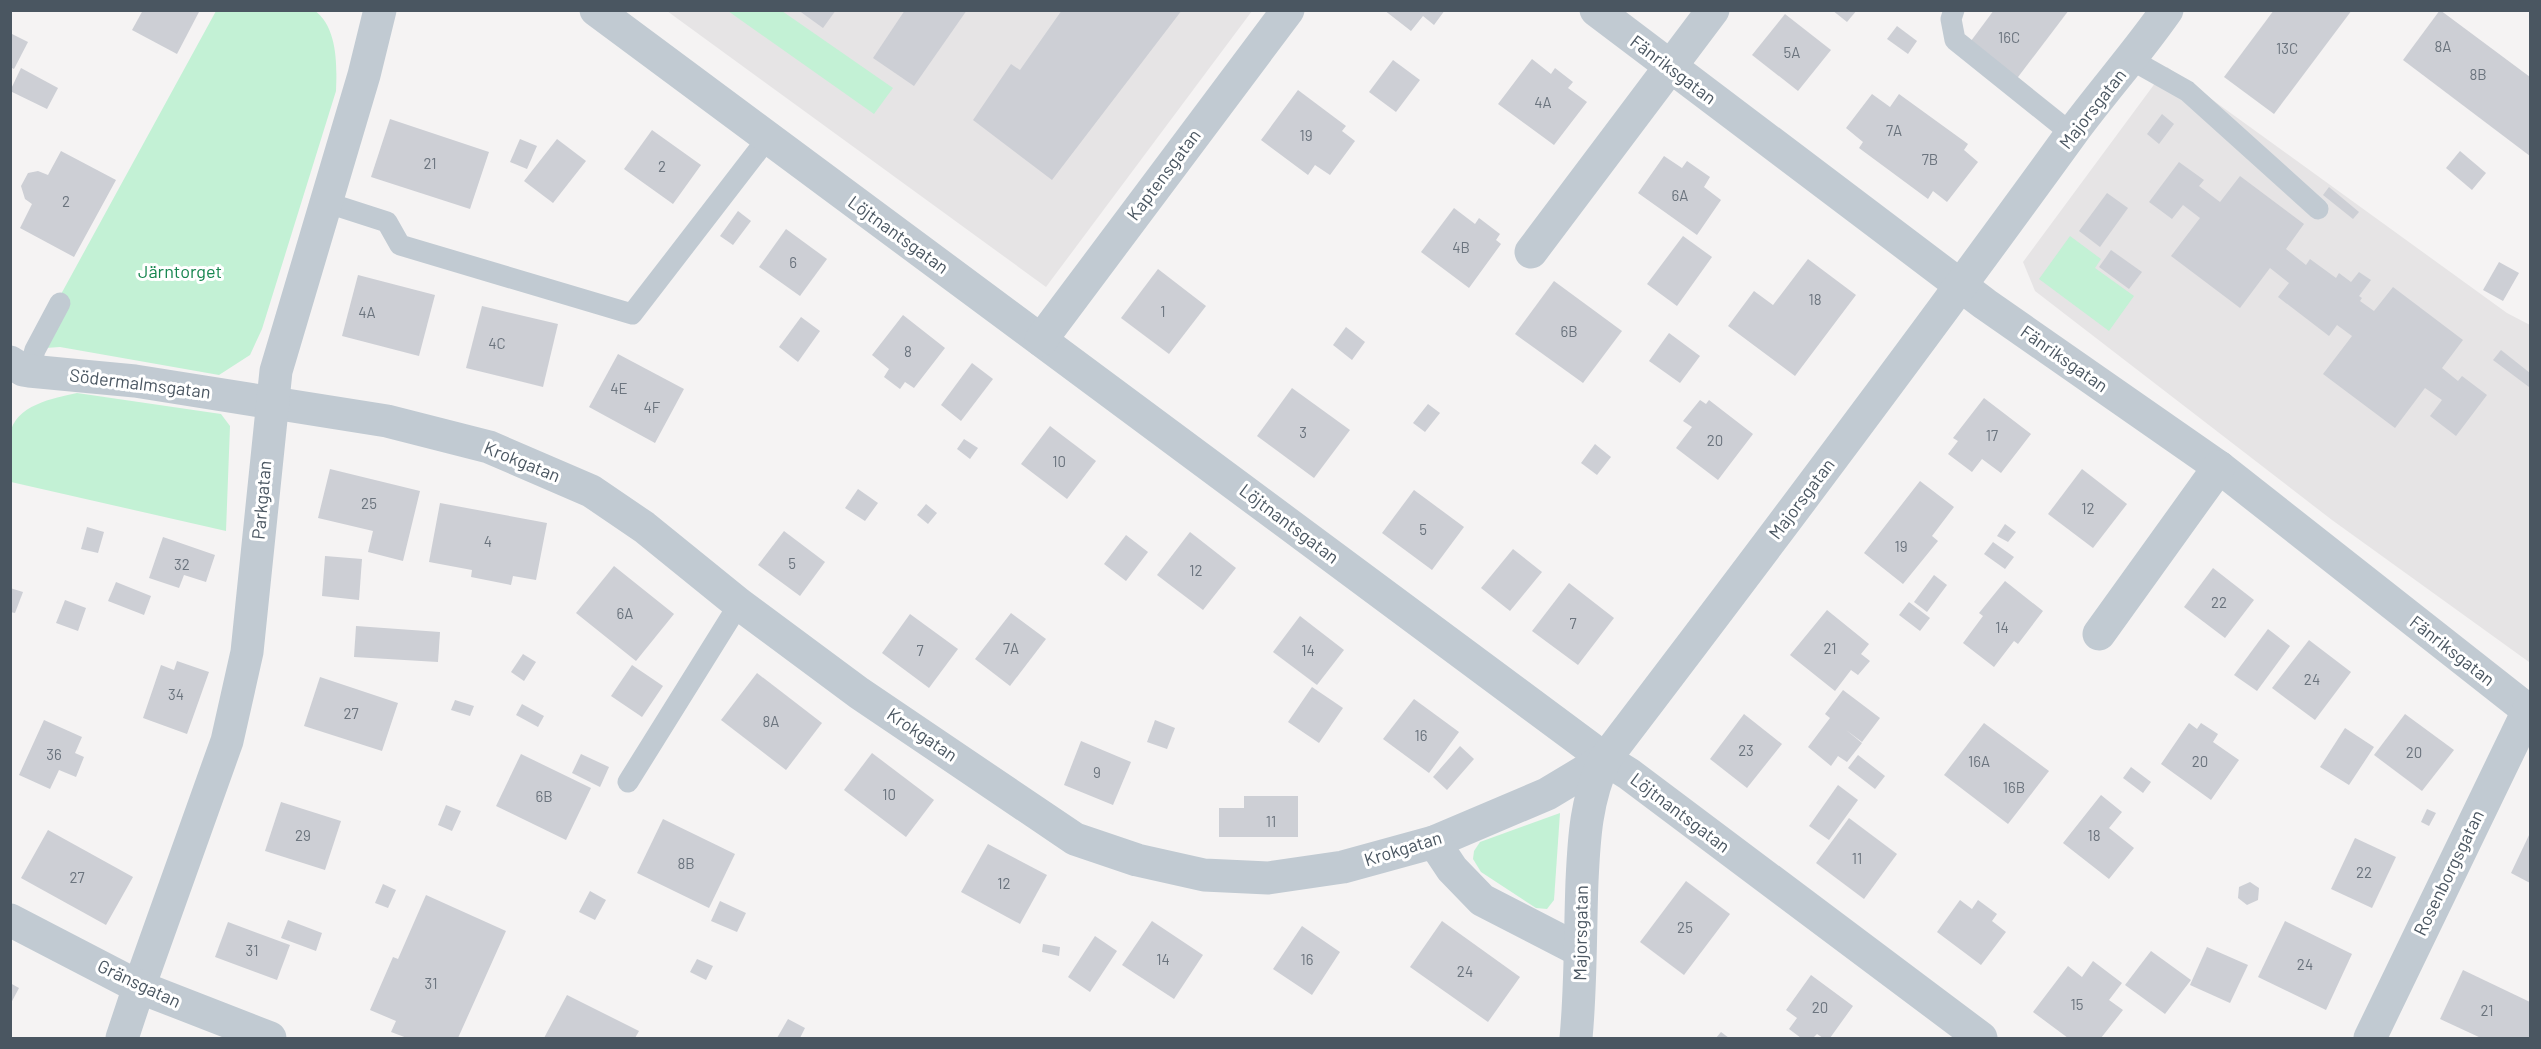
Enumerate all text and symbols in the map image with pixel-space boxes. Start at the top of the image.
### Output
house number: 16C [1998,28,2020,46]
street label: Fänriksgatan [1626,30,1721,109]
house number: 8A [2435,37,2451,55]
house number: 13C [2276,39,2298,57]
house number: 5A [1784,43,1800,61]
street label: Majorsgatan [2054,64,2130,153]
house number: 8B [2469,65,2487,83]
house number: 4A [1534,93,1552,111]
house number: 7A [1886,121,1902,139]
street label: Kaptensgatan [1122,124,1205,224]
house number: 19 [1299,126,1313,144]
house number: 7B [1922,150,1938,168]
house number: 21 [423,154,437,172]
house number: 2 [658,157,666,175]
house number: 6A [1672,186,1688,204]
street label: Löjtnantsgatan [844,190,953,278]
house number: 2 [62,192,70,210]
house number: 4B [1452,238,1470,256]
house number: 6 [789,253,797,271]
park label: Järntorget [138,260,222,282]
house number: 18 [1808,290,1822,308]
house number: 1 [1160,302,1166,320]
house number: 4A [358,303,376,321]
street label: Fänriksgatan [2017,320,2112,396]
house number: 6B [1560,322,1578,340]
house number: 4C [488,334,506,352]
house number: 8 [904,342,912,360]
street label: Södermalmsgatan [68,363,212,403]
house number: 4E [610,379,628,397]
house number: 4F [644,398,661,416]
house number: 3 [1299,423,1307,441]
house number: 17 [1986,426,1998,444]
house number: 20 [1707,431,1723,449]
street label: Krokgatan [481,436,564,486]
house number: 10 [1052,452,1066,470]
street label: Majorsgatan [1764,454,1839,543]
street label: Parkgatan [247,459,275,540]
street label: Löjtnantsgatan [1236,479,1344,568]
house number: 25 [361,494,377,512]
house number: 12 [2081,499,2095,517]
house number: 5 [1419,520,1427,538]
house number: 4 [484,532,492,550]
house number: 19 [1894,537,1908,555]
house number: 5 [788,554,796,572]
house number: 32 [174,555,190,573]
house number: 12 [1189,561,1203,579]
house number: 22 [2211,593,2227,611]
house number: 6A [617,604,633,622]
street label: Fänriksgatan [2406,610,2499,690]
house number: 7 [1569,614,1577,632]
house number: 14 [1995,618,2009,636]
house number: 7A [1003,639,1019,657]
house number: 21 [1823,639,1837,657]
house number: 7 [916,641,924,659]
house number: 14 [1301,641,1315,659]
house number: 24 [2304,670,2320,688]
house number: 34 [168,685,184,703]
street label: Krokgatan [883,703,962,766]
house number: 27 [343,704,359,722]
house number: 8A [763,712,779,730]
house number: 16 [1415,726,1427,744]
house number: 23 [1738,741,1754,759]
house number: 20 [2406,743,2422,761]
house number: 36 [46,745,62,763]
house number: 16A [1968,752,1990,770]
house number: 20 [2192,752,2208,770]
house number: 9 [1093,763,1101,781]
street label: Löjtnantsgatan [1627,768,1735,857]
house number: 16B [2003,778,2025,796]
house number: 10 [882,785,896,803]
house number: 6B [535,787,553,805]
street label: Rosenborgsgatan [2408,806,2488,939]
house number: 11 [1266,812,1276,830]
house number: 29 [295,826,311,844]
street label: Krokgatan [1361,826,1444,870]
house number: 18 [2087,826,2101,844]
house number: 11 [1852,849,1862,867]
house number: 8B [677,854,695,872]
house number: 22 [2356,863,2372,881]
house number: 27 [69,868,85,886]
house number: 12 [997,874,1011,892]
street label: Majorsgatan [1568,885,1592,981]
house number: 25 [1677,918,1693,936]
house number: 31 [246,941,258,959]
house number: 14 [1156,950,1170,968]
house number: 16 [1301,950,1313,968]
street label: Gränsgatan [94,954,185,1012]
house number: 24 [2297,955,2313,973]
house number: 24 [1457,962,1473,980]
house number: 31 [425,974,437,992]
house number: 15 [2071,995,2083,1013]
house number: 20 [1812,998,1828,1016]
house number: 21 [2480,1001,2494,1019]

